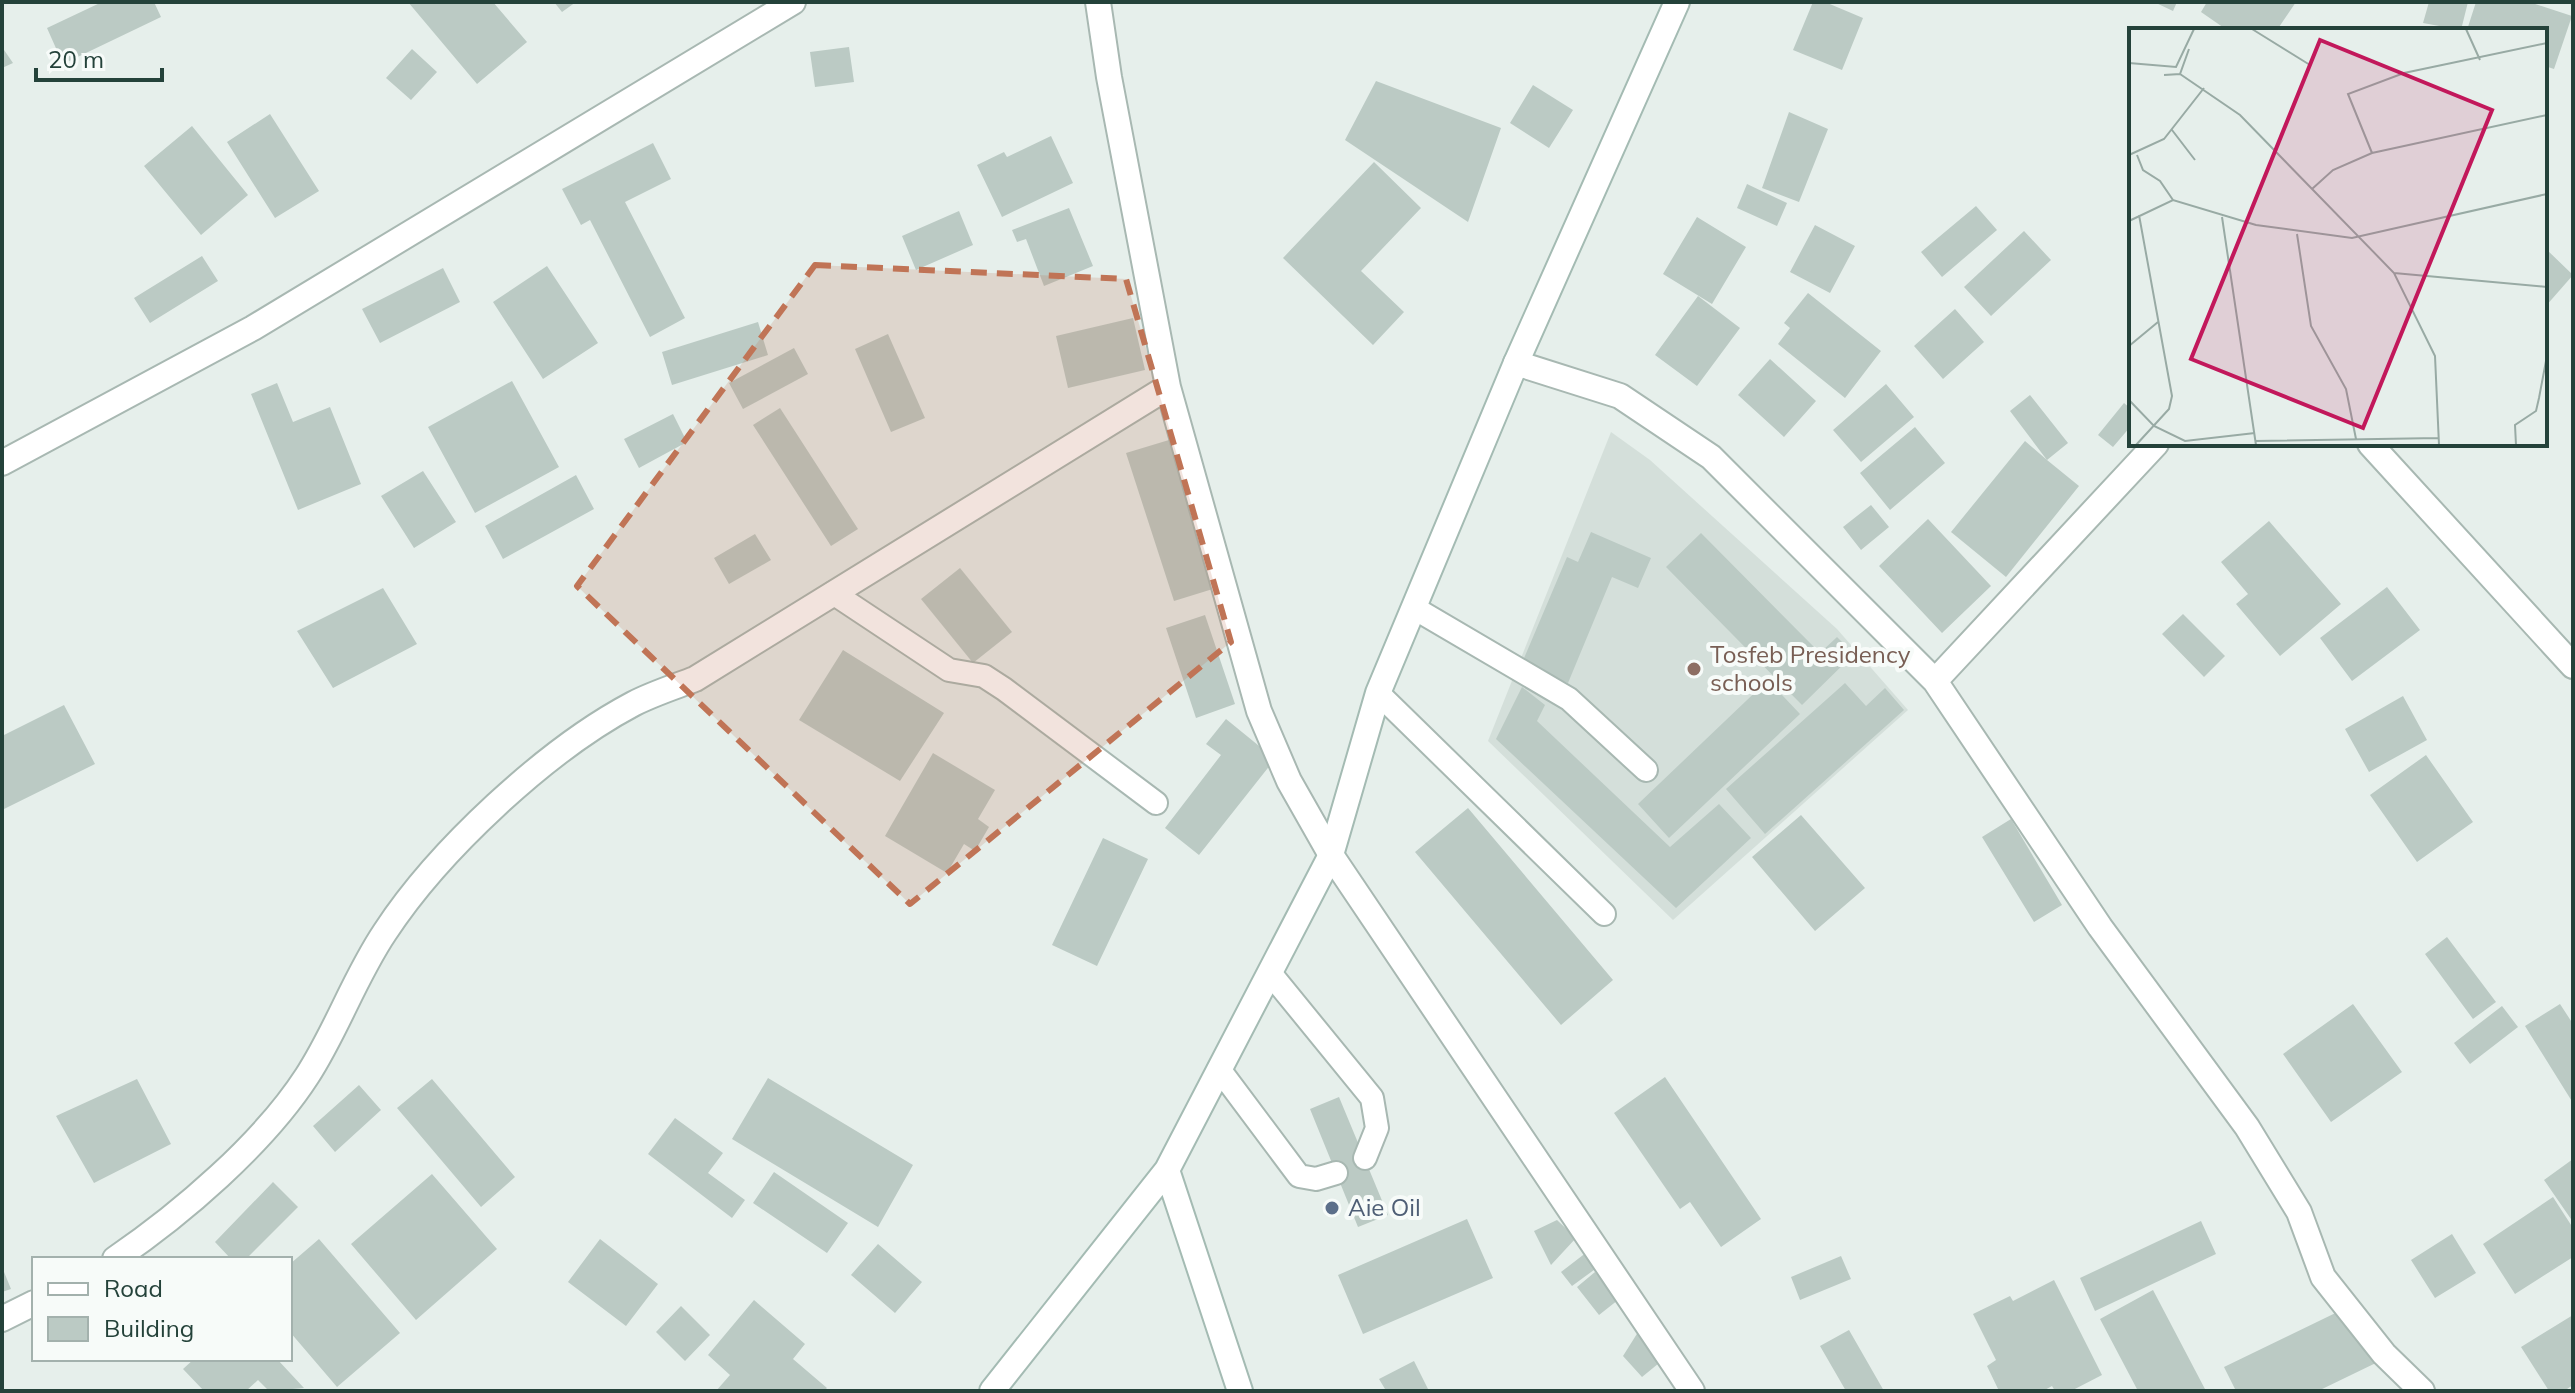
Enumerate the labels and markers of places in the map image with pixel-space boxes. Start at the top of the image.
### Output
place label: Tosfeb Presidency schools [1710,639,1911,697]
marker: Tosfeb Presidency schools [1685,660,1703,678]
place label: Aie Oil [1348,1192,1421,1222]
marker: Aie Oil [1323,1199,1341,1217]

